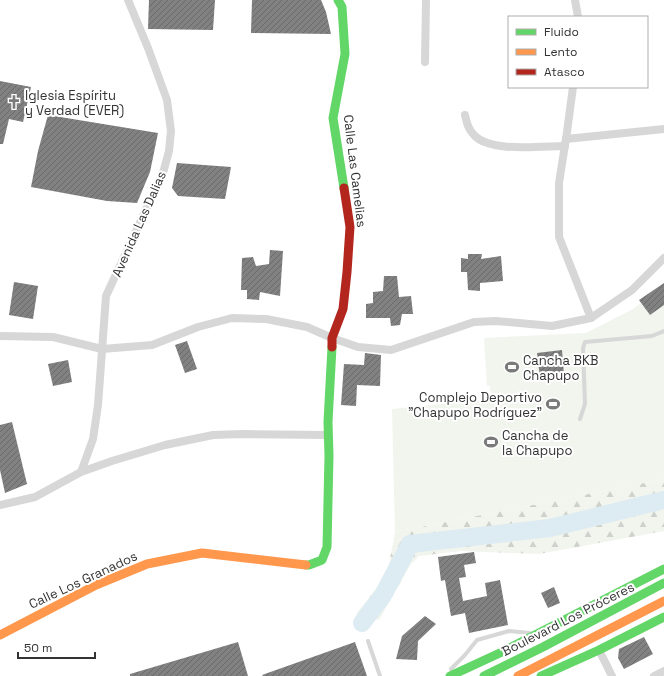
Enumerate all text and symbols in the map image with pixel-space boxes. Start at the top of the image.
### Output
legend [508,16,648,88]
text: Fluido [544,24,579,40]
text: Lento [544,44,578,60]
text: Atasco [544,64,585,80]
place label: Iglesia Espíritu y Verdad (EVER) [25,87,124,119]
church icon: Iglesia Espíritu y Verdad (EVER) [6,94,22,110]
street label: Calle Las Camelias [340,114,370,228]
street label: Avenida Las Dalias [108,168,170,280]
place label: Cancha BKB Chapupo [523,352,598,384]
sports icon: Cancha BKB Chapupo [504,359,520,375]
place label: Complejo Deportivo "Chapupo Rodríguez" [408,389,542,421]
sports icon: Complejo Deportivo "Chapupo Rodríguez" [545,396,561,412]
place label: Cancha de la Chapupo [502,427,573,459]
sports icon: Cancha de la Chapupo [483,434,499,450]
street label: Calle Los Granados [26,547,140,613]
street label: Boulevard Los Próceres [499,578,637,660]
scale bar [18,634,95,660]
text: 50 m [24,640,52,656]

